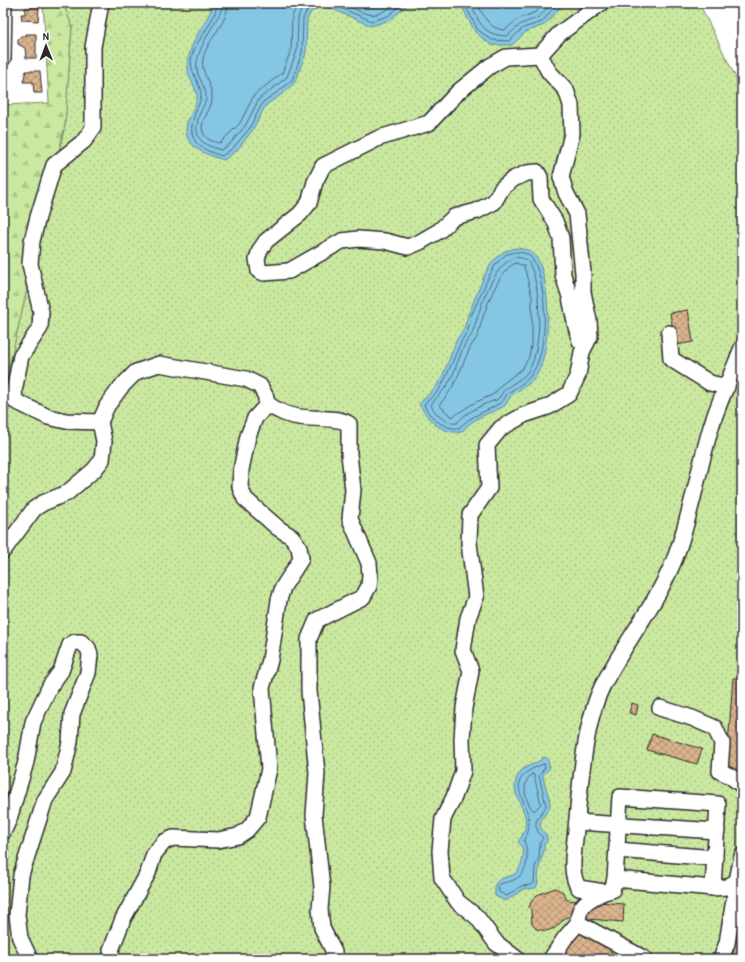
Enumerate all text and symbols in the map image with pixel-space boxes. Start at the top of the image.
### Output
north arrow [26,26,66,66]
text: N [43,29,49,43]

